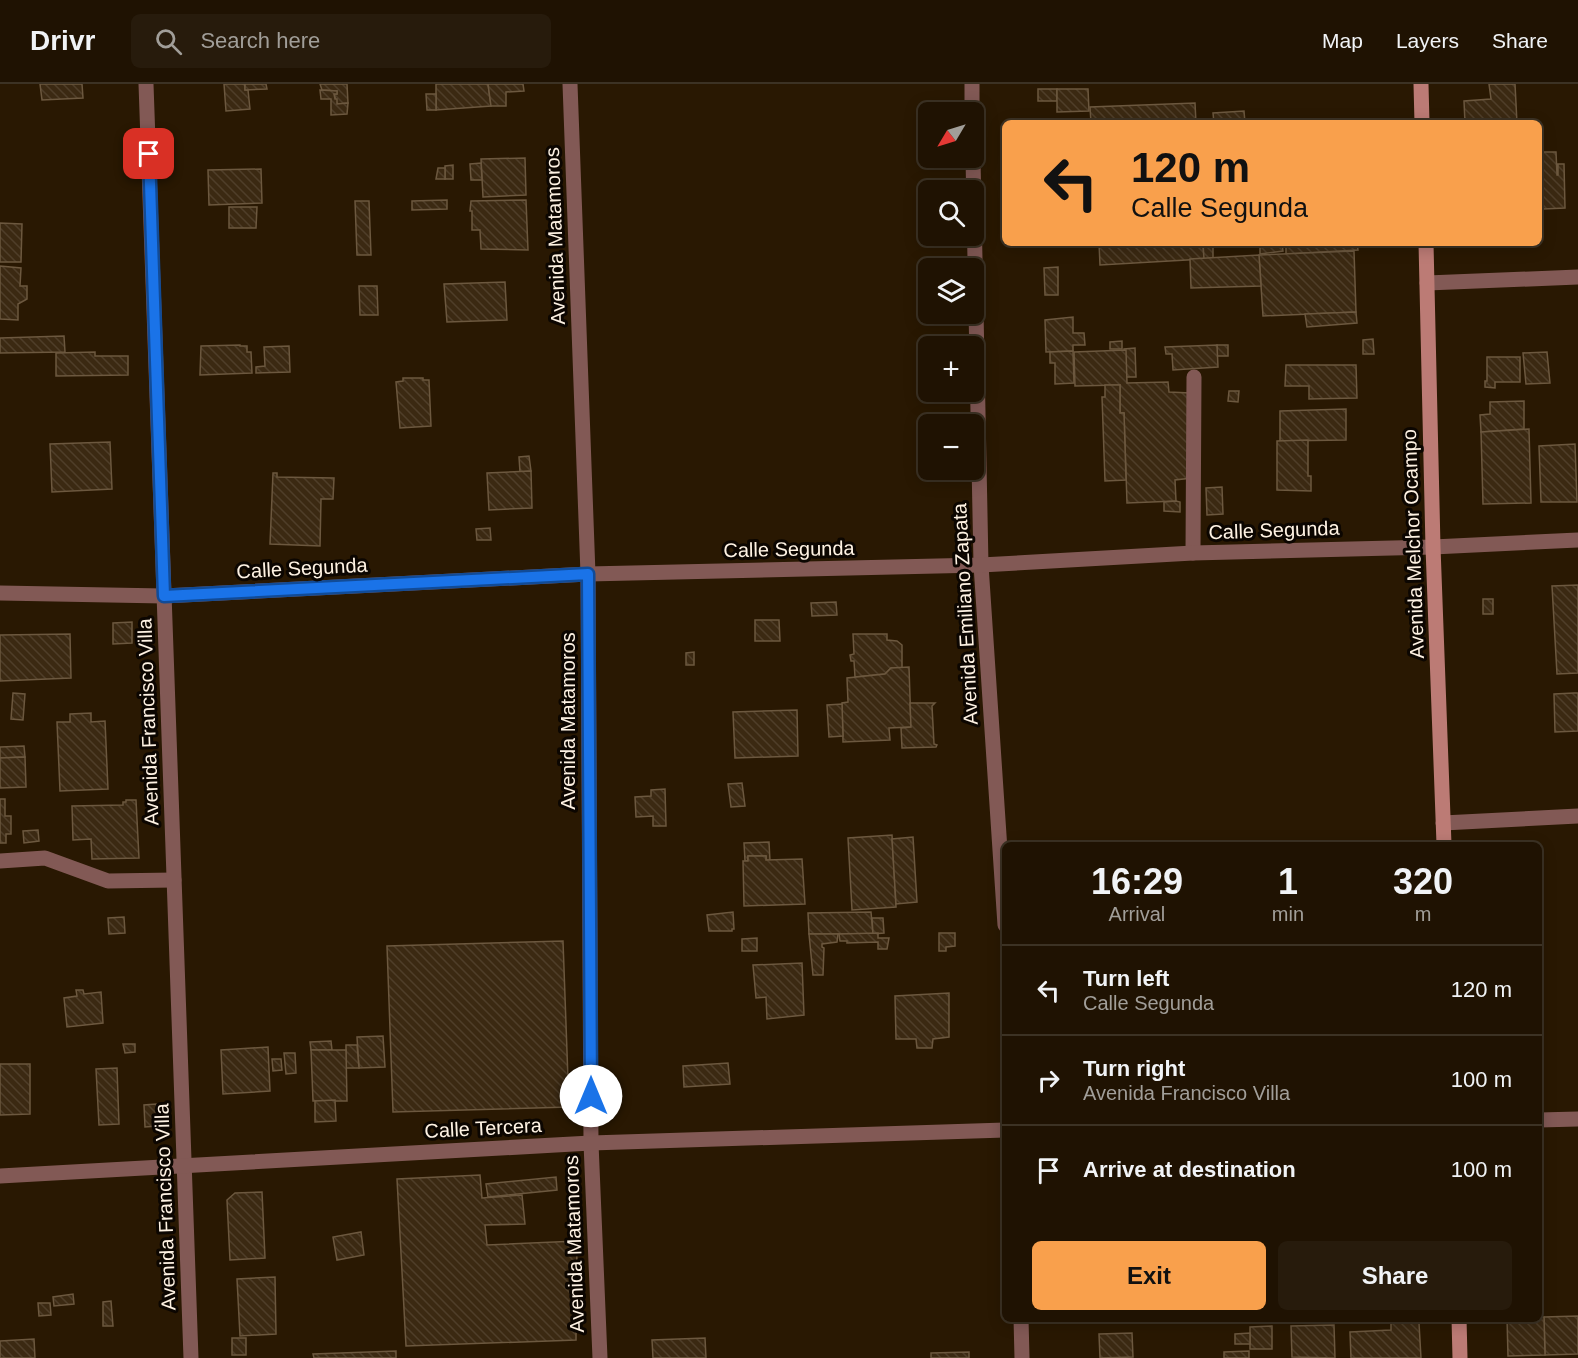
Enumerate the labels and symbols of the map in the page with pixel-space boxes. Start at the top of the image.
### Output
north arrow [918,102,984,168]
pin [123,128,174,179]
street label: Avenida Matamoros [541,147,569,325]
street label: Avenida Melchor Ocampo [1398,429,1428,659]
street label: Avenida Emiliano Zapata [948,502,982,725]
street label: Calle Segunda [1208,517,1341,543]
street label: Calle Segunda [723,537,856,561]
street label: Calle Segunda [236,554,369,582]
street label: Avenida Francisco Villa [133,617,163,826]
street label: Avenida Matamoros [557,632,579,810]
position arrow [559,1064,623,1128]
street label: Avenida Francisco Villa [150,1102,180,1311]
street label: Calle Tercera [424,1114,543,1142]
street label: Avenida Matamoros [560,1155,588,1333]

